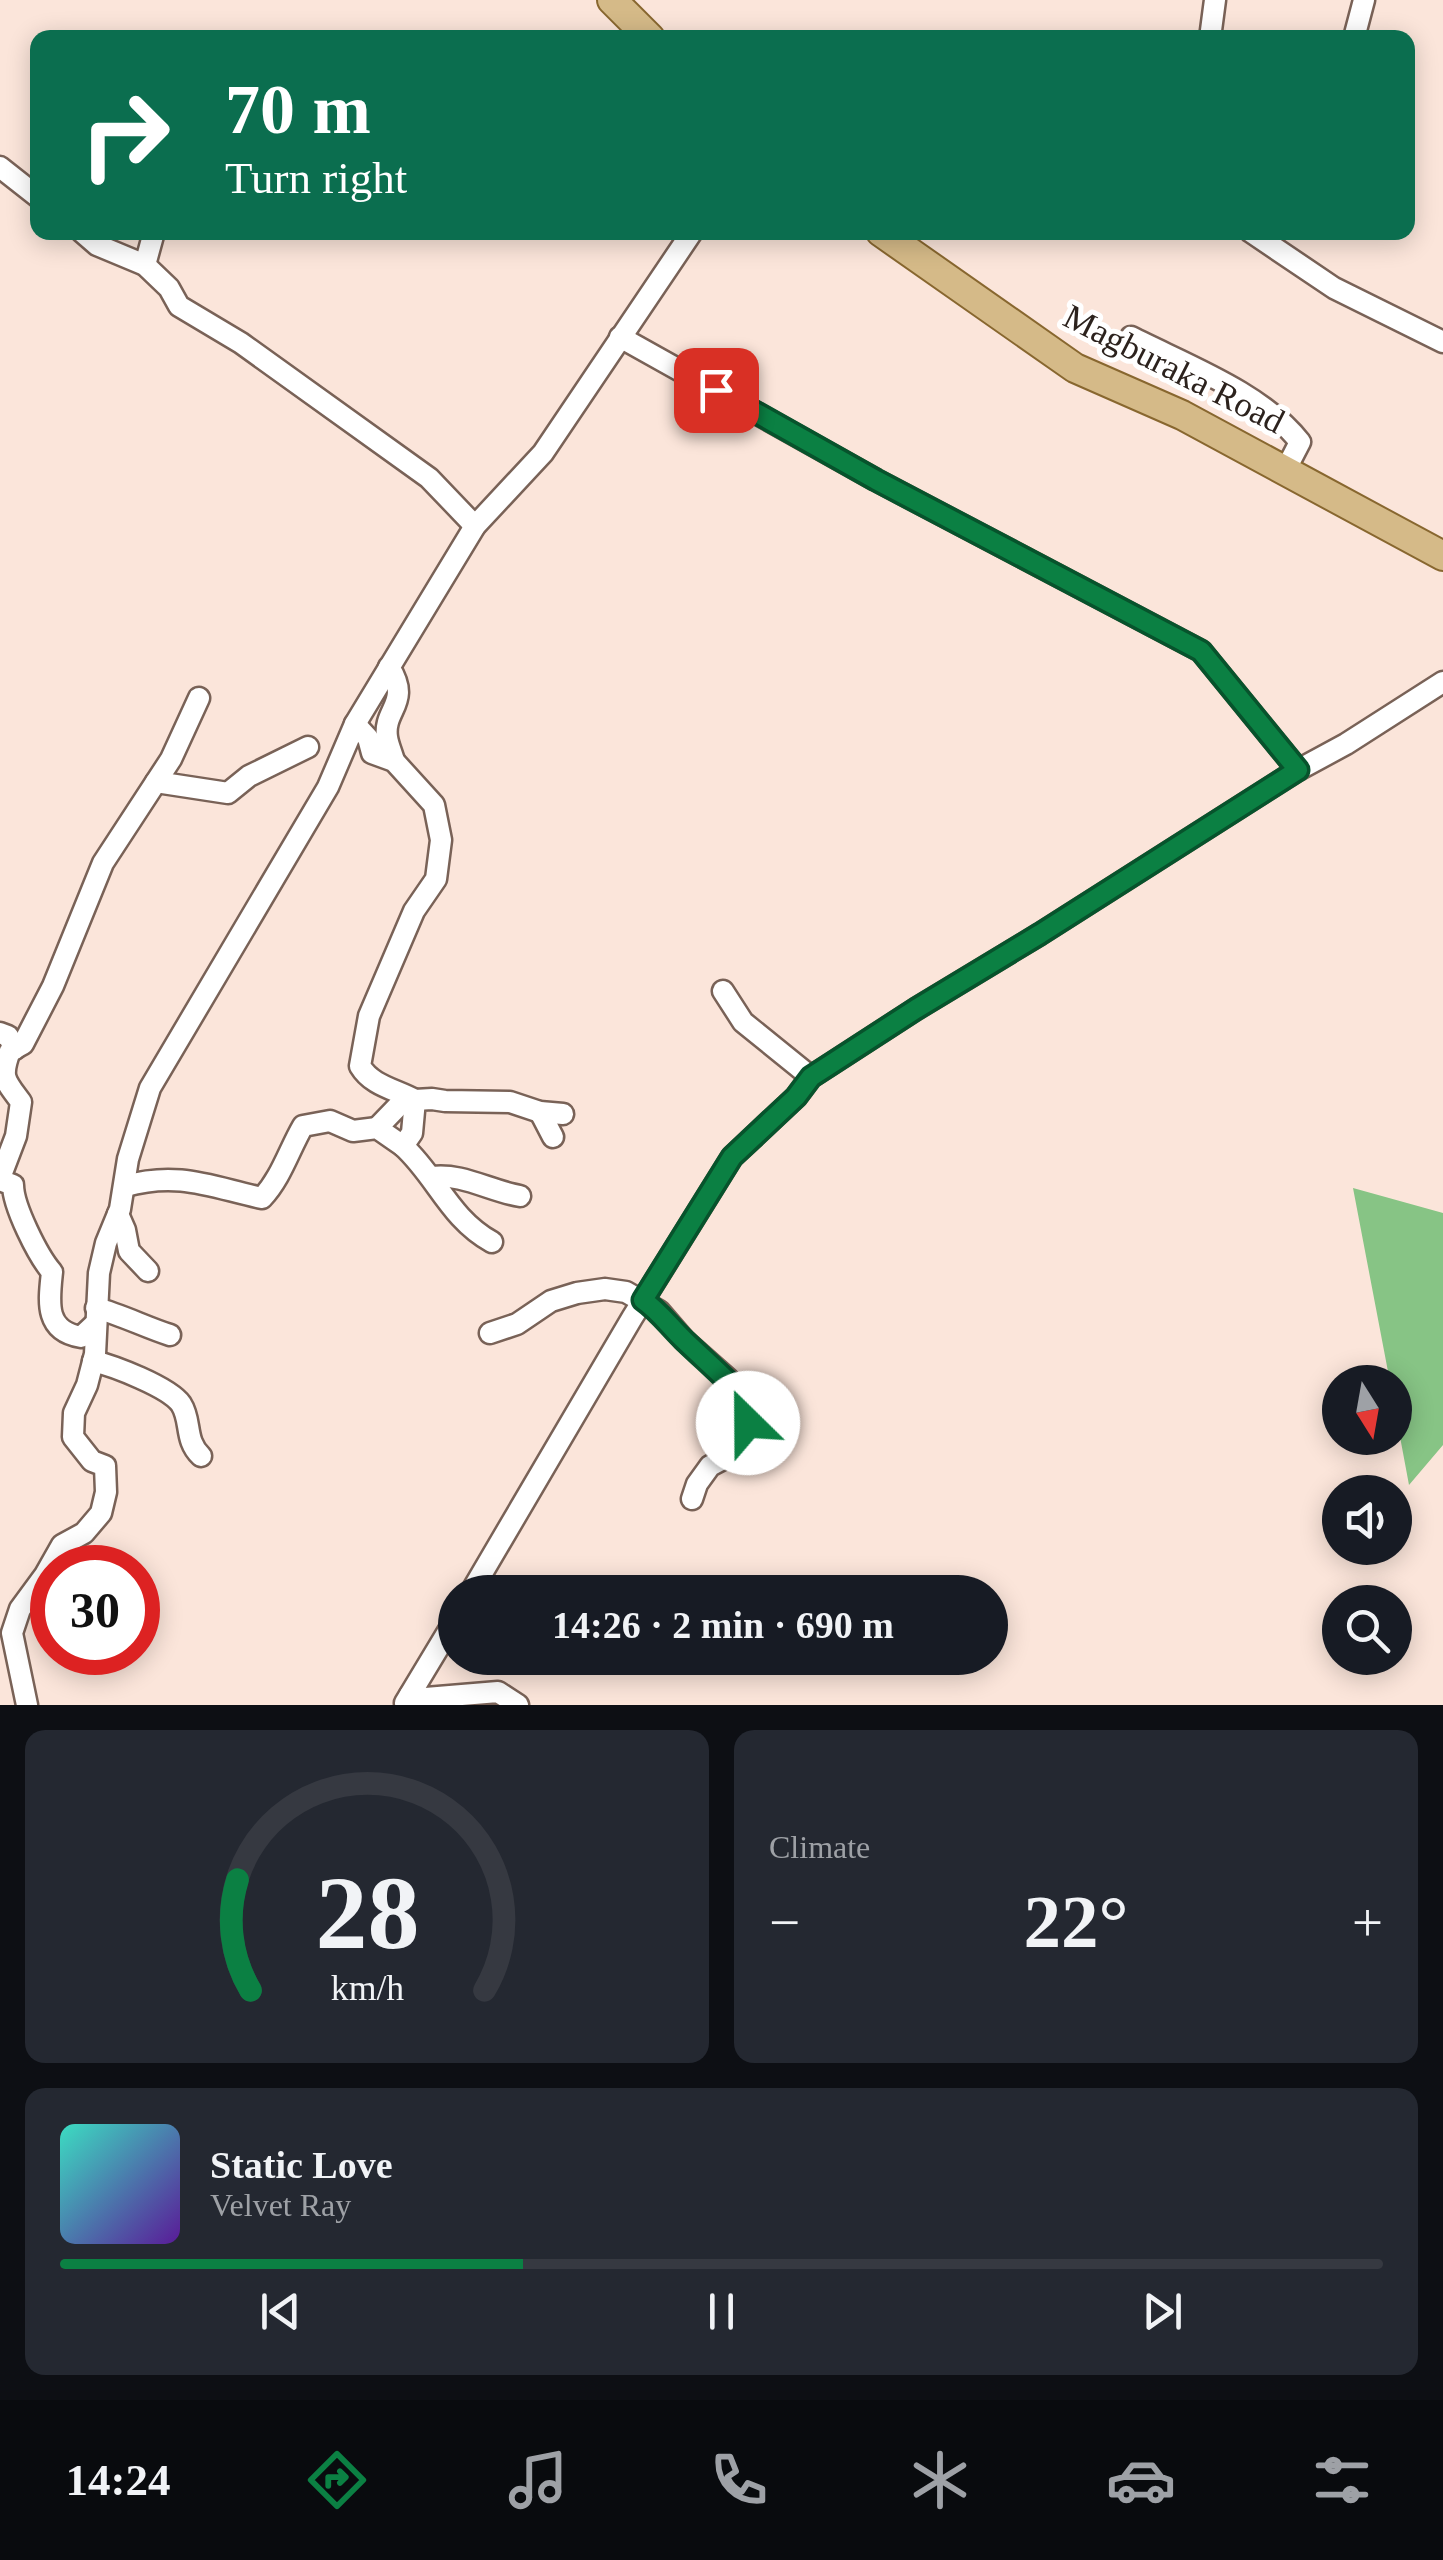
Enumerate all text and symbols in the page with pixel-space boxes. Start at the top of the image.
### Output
icon: right [60,70,190,200]
text: 70 m [225,71,371,148]
text: Turn right [225,153,407,203]
street label: Magburaka Road [1057,297,1291,442]
pin [674,348,759,433]
icon: arrive [689,363,744,418]
north arrow [1322,1365,1412,1455]
map controls [1322,1365,1412,1675]
position arrow [696,1371,800,1475]
button: sound [1322,1475,1412,1565]
speed limit sign: 30 [30,1545,160,1675]
button: search [1322,1585,1412,1675]
text: 14:26 · 2 min · 690 m [552,1604,894,1646]
text: Climate [769,1829,870,1865]
text: 28 [315,1855,419,1970]
text: 22° [1024,1880,1129,1963]
text: − [769,1892,800,1953]
text: + [1352,1892,1383,1953]
text: km/h [330,1968,404,2008]
text: Static Love [210,2144,393,2186]
text: Velvet Ray [210,2187,351,2223]
icon: previous [253,2284,308,2339]
icon: pause [694,2284,749,2339]
icon: next [1135,2284,1190,2339]
icon: directions [302,2445,372,2515]
icon: music [503,2445,573,2515]
icon: phone [704,2445,774,2515]
icon: climate [905,2445,975,2515]
icon: car [1106,2445,1176,2515]
icon: filters [1307,2445,1377,2515]
text: 14:24 [66,2455,171,2505]

